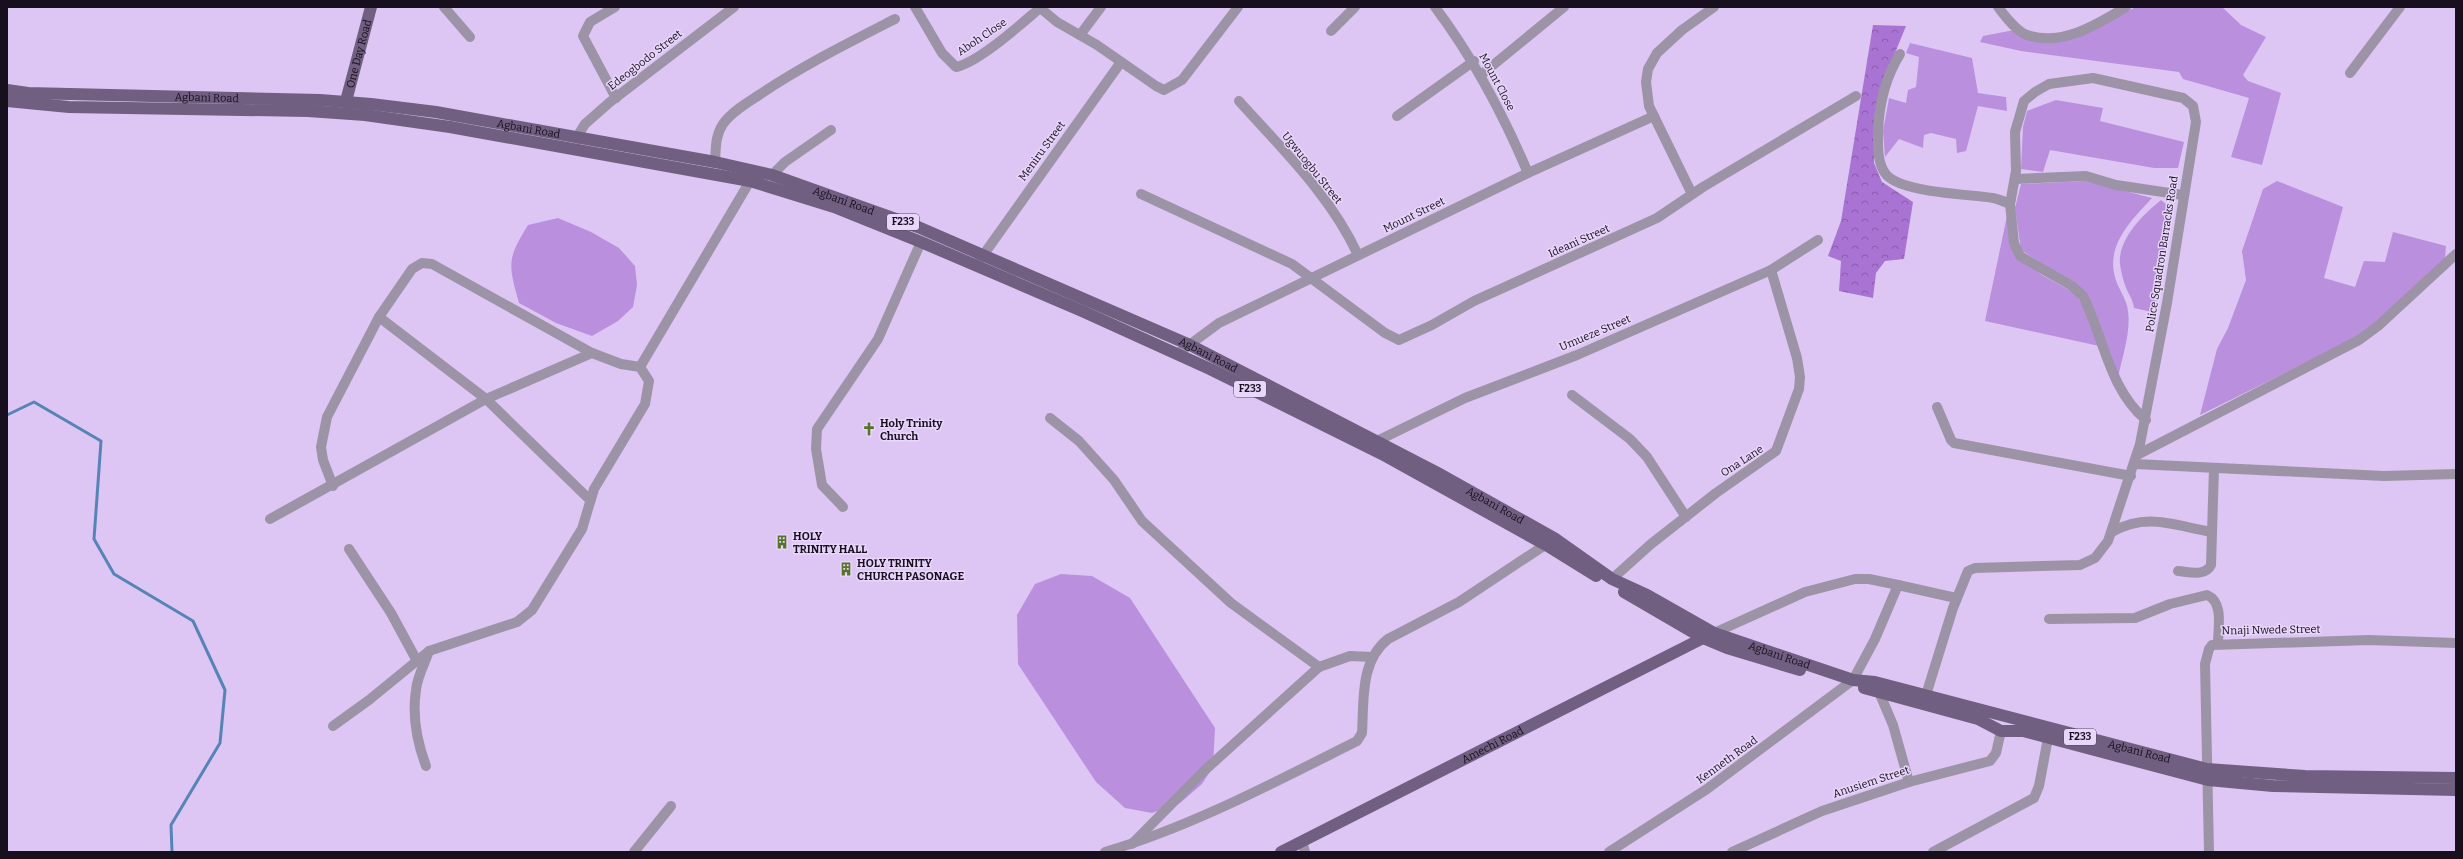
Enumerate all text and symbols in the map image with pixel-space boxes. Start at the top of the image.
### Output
street label: Aboh Close [955,16,1009,58]
street label: One Day Road [343,17,374,89]
street label: Edeogbodo Street [605,27,685,93]
street label: Mount Close [1476,51,1518,113]
street label: Agbani Road [174,90,239,105]
street label: Agbani Road [496,117,562,141]
street label: Meniru Street [1016,119,1068,183]
street label: Ugwuogbu Street [1279,130,1345,206]
street label: Police Squadron Barracks Road [2143,175,2181,333]
street label: Agbani Road [811,184,877,218]
street label: Mount Street [1381,194,1447,236]
road number: F233 [887,214,919,230]
street label: Ideani Street [1546,222,1612,260]
street label: Umueze Street [1557,312,1633,354]
street label: Agbani Road [1177,334,1240,375]
road number: F233 [1234,381,1266,397]
place label: Holy Trinity Church [880,417,943,443]
church icon: Holy Trinity Church [861,421,877,437]
street label: Ona Lane [1718,442,1766,480]
street label: Agbani Road [1464,484,1527,527]
place label: HOLY TRINITY HALL [793,530,867,556]
building icon: HOLY TRINITY HALL [774,534,790,550]
place label: HOLY TRINITY CHURCH PASONAGE [857,557,964,583]
building icon: HOLY TRINITY CHURCH PASONAGE [838,561,854,577]
street label: Nnaji Nwede Street [2221,623,2321,637]
street label: Agbani Road [1747,639,1812,672]
street label: Amechi Road [1459,723,1526,766]
road number: F233 [2064,729,2096,745]
street label: Kenneth Road [1694,733,1760,786]
street label: Agbani Road [2107,737,2173,766]
street label: Anusiem Street [1831,764,1911,800]

